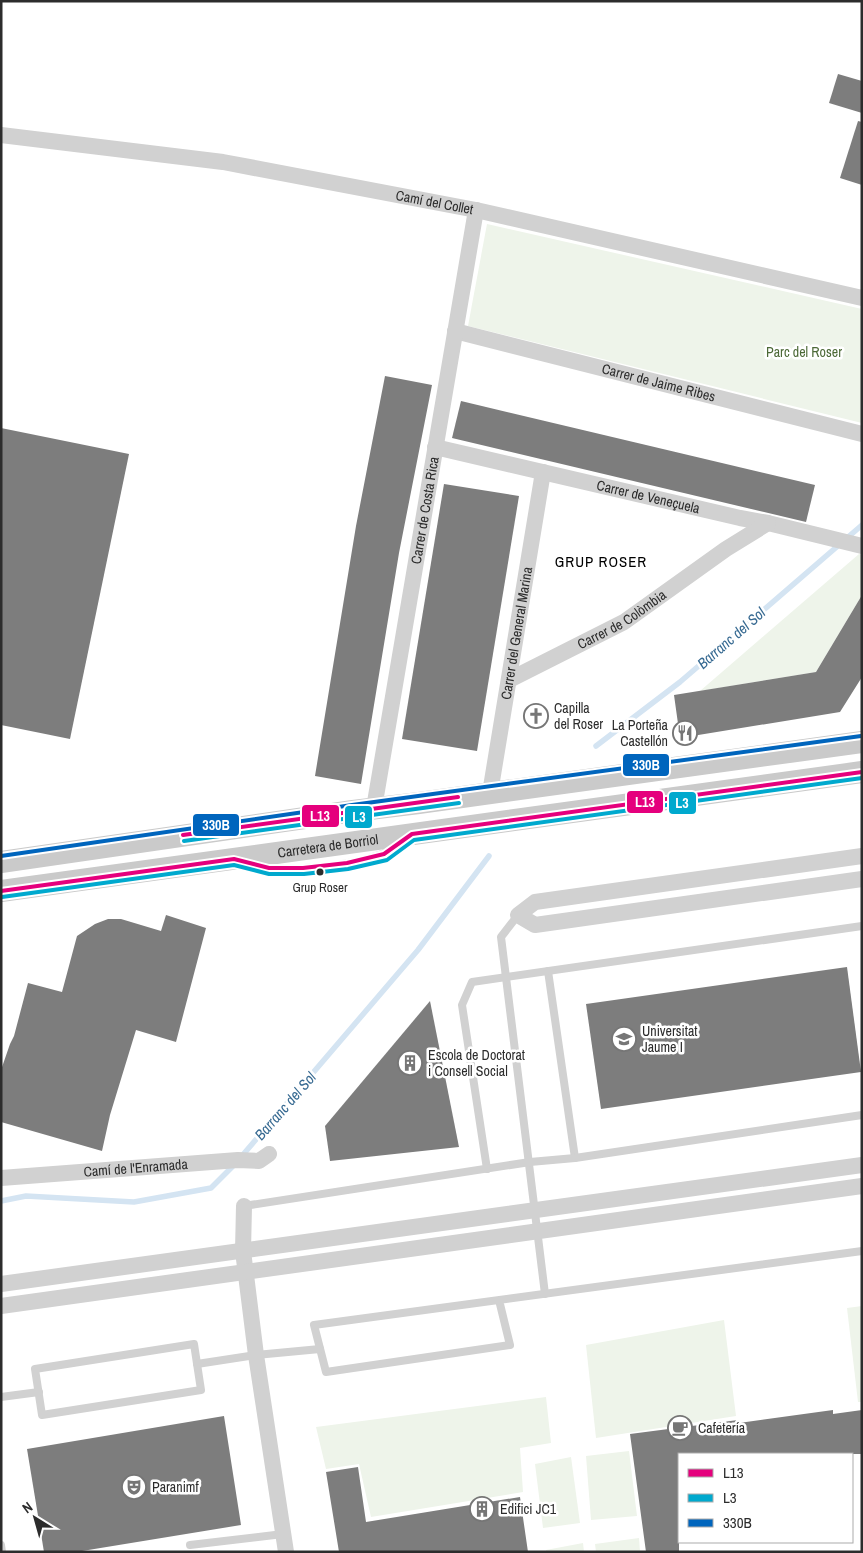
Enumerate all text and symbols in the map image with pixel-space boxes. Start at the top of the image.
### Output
street label: Camí del Collet [394,186,475,218]
park label: Parc del Roser [766,343,842,361]
street label: Carrer de Jaime Ribes [600,360,717,406]
street label: Carrer de Costa Rica [407,455,443,565]
street label: Carrer de Veneçuela [595,476,702,518]
district label: GRUP ROSER [555,551,647,572]
street label: Carrer del General Marina [497,565,536,701]
street label: Carrer de Colòmbia [574,585,670,653]
water label: Barranc del Sol [692,602,770,674]
place label: Capilla del Roser [554,699,603,733]
church icon: Capilla del Roser [523,703,549,729]
place label: La Porteña Castellón [612,716,669,750]
restaurant icon: La Porteña Castellón [672,720,698,746]
line badge: 330B [622,753,670,777]
text: 330B [632,756,660,774]
line badge: L13 [626,790,664,814]
line badge: L3 [668,791,697,815]
text: L13 [635,793,655,811]
text: L3 [675,794,689,812]
line badge: L13 [301,804,340,828]
line badge: L3 [344,805,373,829]
text: L13 [310,807,330,825]
text: L3 [352,808,366,826]
line badge: 330B [192,813,240,837]
text: 330B [202,816,230,834]
street label: Carretera de Borriol [276,830,379,862]
marker: Grup Roser [315,867,325,877]
place label: Grup Roser [292,879,348,896]
place label: Universitat Jaume I [642,1022,698,1056]
school or university icon: Universitat Jaume I [611,1026,637,1052]
place label: Escola de Doctorat i Consell Social [428,1046,525,1080]
building icon: Escola de Doctorat i Consell Social [397,1050,423,1076]
water label: Barranc del Sol [249,1067,321,1145]
street label: Camí de l'Enramada [83,1155,189,1181]
cafe icon: Cafetería [667,1415,693,1441]
place label: Cafetería [698,1419,746,1437]
legend [678,1453,853,1543]
text: L13 [723,1462,744,1483]
theatre icon: Paranimf [121,1474,147,1500]
place label: Paranimf [152,1478,199,1496]
text: L3 [723,1487,737,1508]
north arrow [10,1493,60,1543]
building icon: Edifici JC1 [469,1496,495,1522]
text: N [18,1498,36,1517]
place label: Edifici JC1 [500,1500,557,1518]
text: 330B [723,1512,752,1533]

